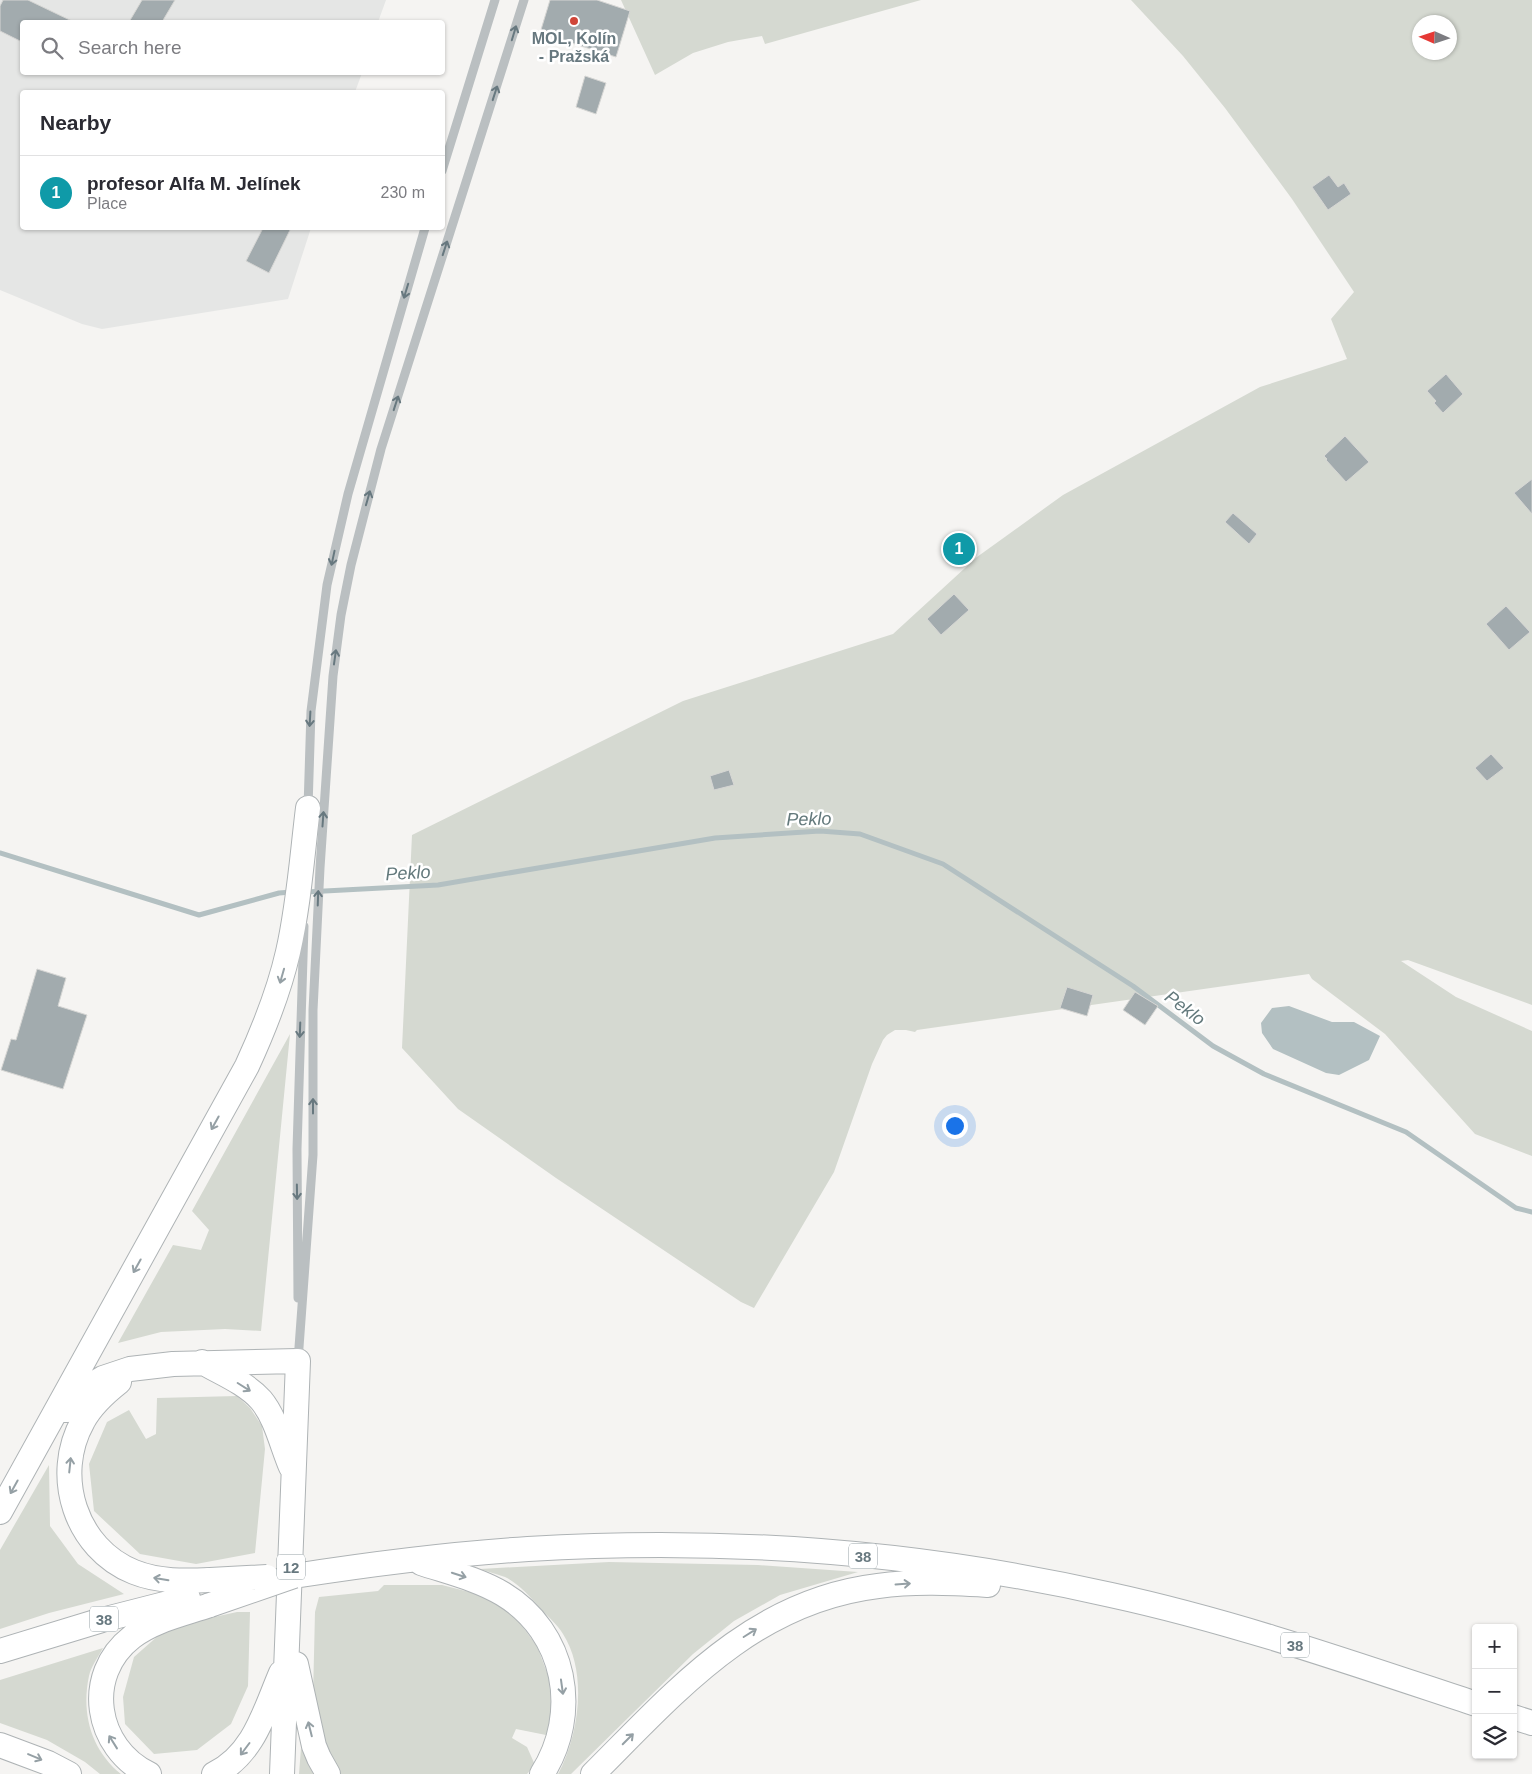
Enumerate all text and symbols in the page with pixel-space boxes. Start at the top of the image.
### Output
marker: MOL, Kolín - Pražská [568,15,580,27]
north arrow [1412,15,1457,60]
search box [20,20,445,75]
one-way arrow [509,25,519,41]
place label: MOL, Kolín - Pražská [532,30,616,65]
icon: search [38,34,66,62]
text: Search here [78,37,182,58]
one-way arrow [490,85,500,101]
text: Nearby [40,111,111,134]
text: profesor Alfa M. Jelínek [87,173,301,194]
text: 1 [52,184,60,201]
text: 230 m [381,184,425,201]
text: Place [87,195,127,212]
one-way arrow [441,240,451,256]
one-way arrow [401,283,411,299]
one-way arrow [392,395,402,411]
one-way arrow [363,490,373,506]
pin: 1 [943,530,975,568]
one-way arrow [328,550,337,566]
one-way arrow [331,649,341,665]
one-way arrow [306,711,315,727]
water label: Peklo [786,809,832,829]
one-way arrow [318,811,327,827]
water label: Peklo [385,862,431,884]
one-way arrow [314,891,323,907]
one-way arrow [276,967,286,983]
water label: Peklo [1161,986,1209,1030]
one-way arrow [296,1021,305,1037]
one-way arrow [308,1098,318,1114]
your location [942,1113,968,1139]
one-way arrow [210,1116,220,1131]
one-way arrow [292,1184,302,1200]
one-way arrow [132,1258,142,1273]
one-way arrow [237,1381,251,1392]
one-way arrow [65,1457,75,1473]
one-way arrow [9,1479,19,1494]
road number: 38 [849,1544,877,1568]
road number: 12 [277,1554,305,1580]
one-way arrow [450,1571,466,1581]
one-way arrow [154,1574,170,1584]
one-way arrow [894,1579,910,1588]
road number: 38 [90,1606,118,1632]
map controls [1472,1624,1517,1759]
button: + [1472,1624,1517,1669]
one-way arrow [742,1627,756,1637]
road number: 38 [1281,1632,1309,1658]
button: − [1472,1669,1517,1714]
one-way arrow [557,1679,567,1695]
button: layers [1472,1714,1517,1759]
one-way arrow [305,1722,314,1738]
one-way arrow [622,1733,634,1746]
one-way arrow [108,1735,118,1749]
one-way arrow [240,1742,250,1756]
one-way arrow [27,1753,42,1763]

